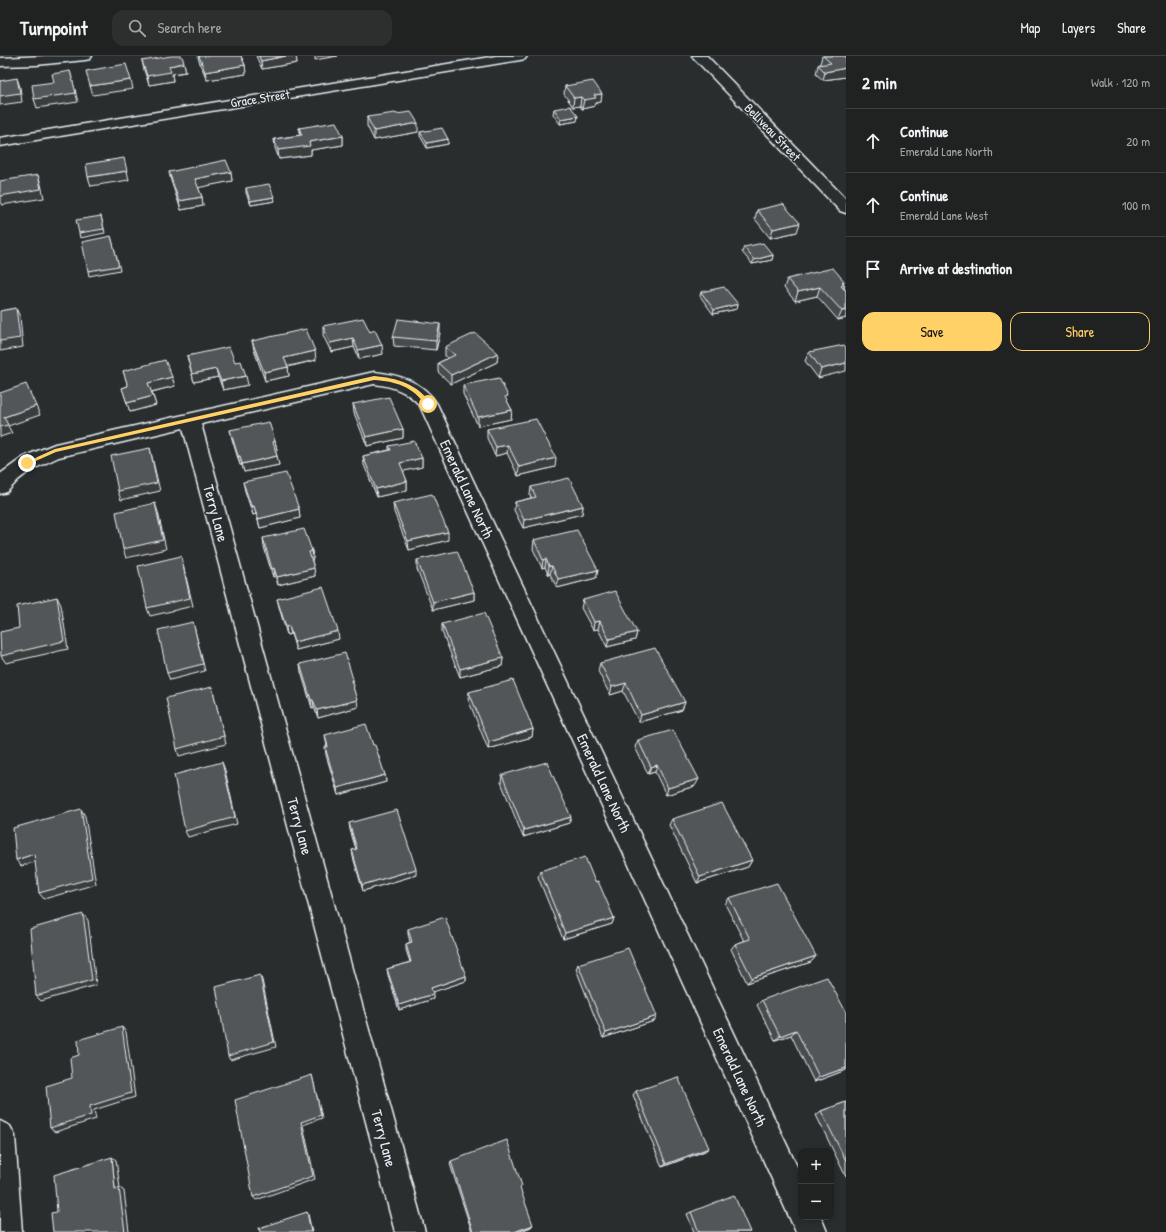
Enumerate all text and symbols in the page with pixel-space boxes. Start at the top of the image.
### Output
search box [112,10,392,46]
text: Turnpoint [20,15,88,41]
icon: search [126,17,148,39]
text: Search here [158,17,222,38]
text: Map [1020,18,1040,37]
text: Layers [1062,18,1095,37]
text: Share [1117,18,1146,37]
text: 2 min [862,71,897,94]
text: Walk · 120 m [1091,73,1150,91]
street label: Grace Street [229,84,291,112]
street label: Belliveau Street [741,99,806,165]
text: Continue [900,121,948,142]
icon: ahead [862,130,884,152]
text: 20 m [1126,132,1150,150]
text: Emerald Lane North [900,142,992,160]
text: Continue [900,185,948,206]
icon: ahead [862,194,884,216]
text: 100 m [1122,196,1150,214]
text: Emerald Lane West [900,206,988,224]
icon: arrive [862,258,884,280]
text: Arrive at destination [900,258,1012,279]
button: Save [862,312,1002,351]
button: Share [1010,312,1150,351]
route start [419,395,437,413]
street label: Emerald Lane North [435,436,499,542]
route end [18,454,36,472]
street label: Terry Lane [198,482,234,544]
street label: Emerald Lane North [572,730,636,836]
street label: Terry Lane [282,795,318,857]
street label: Emerald Lane North [708,1024,772,1130]
street label: Terry Lane [366,1107,402,1169]
map controls [798,1148,834,1220]
button: + [798,1148,834,1184]
button: − [798,1184,834,1220]

